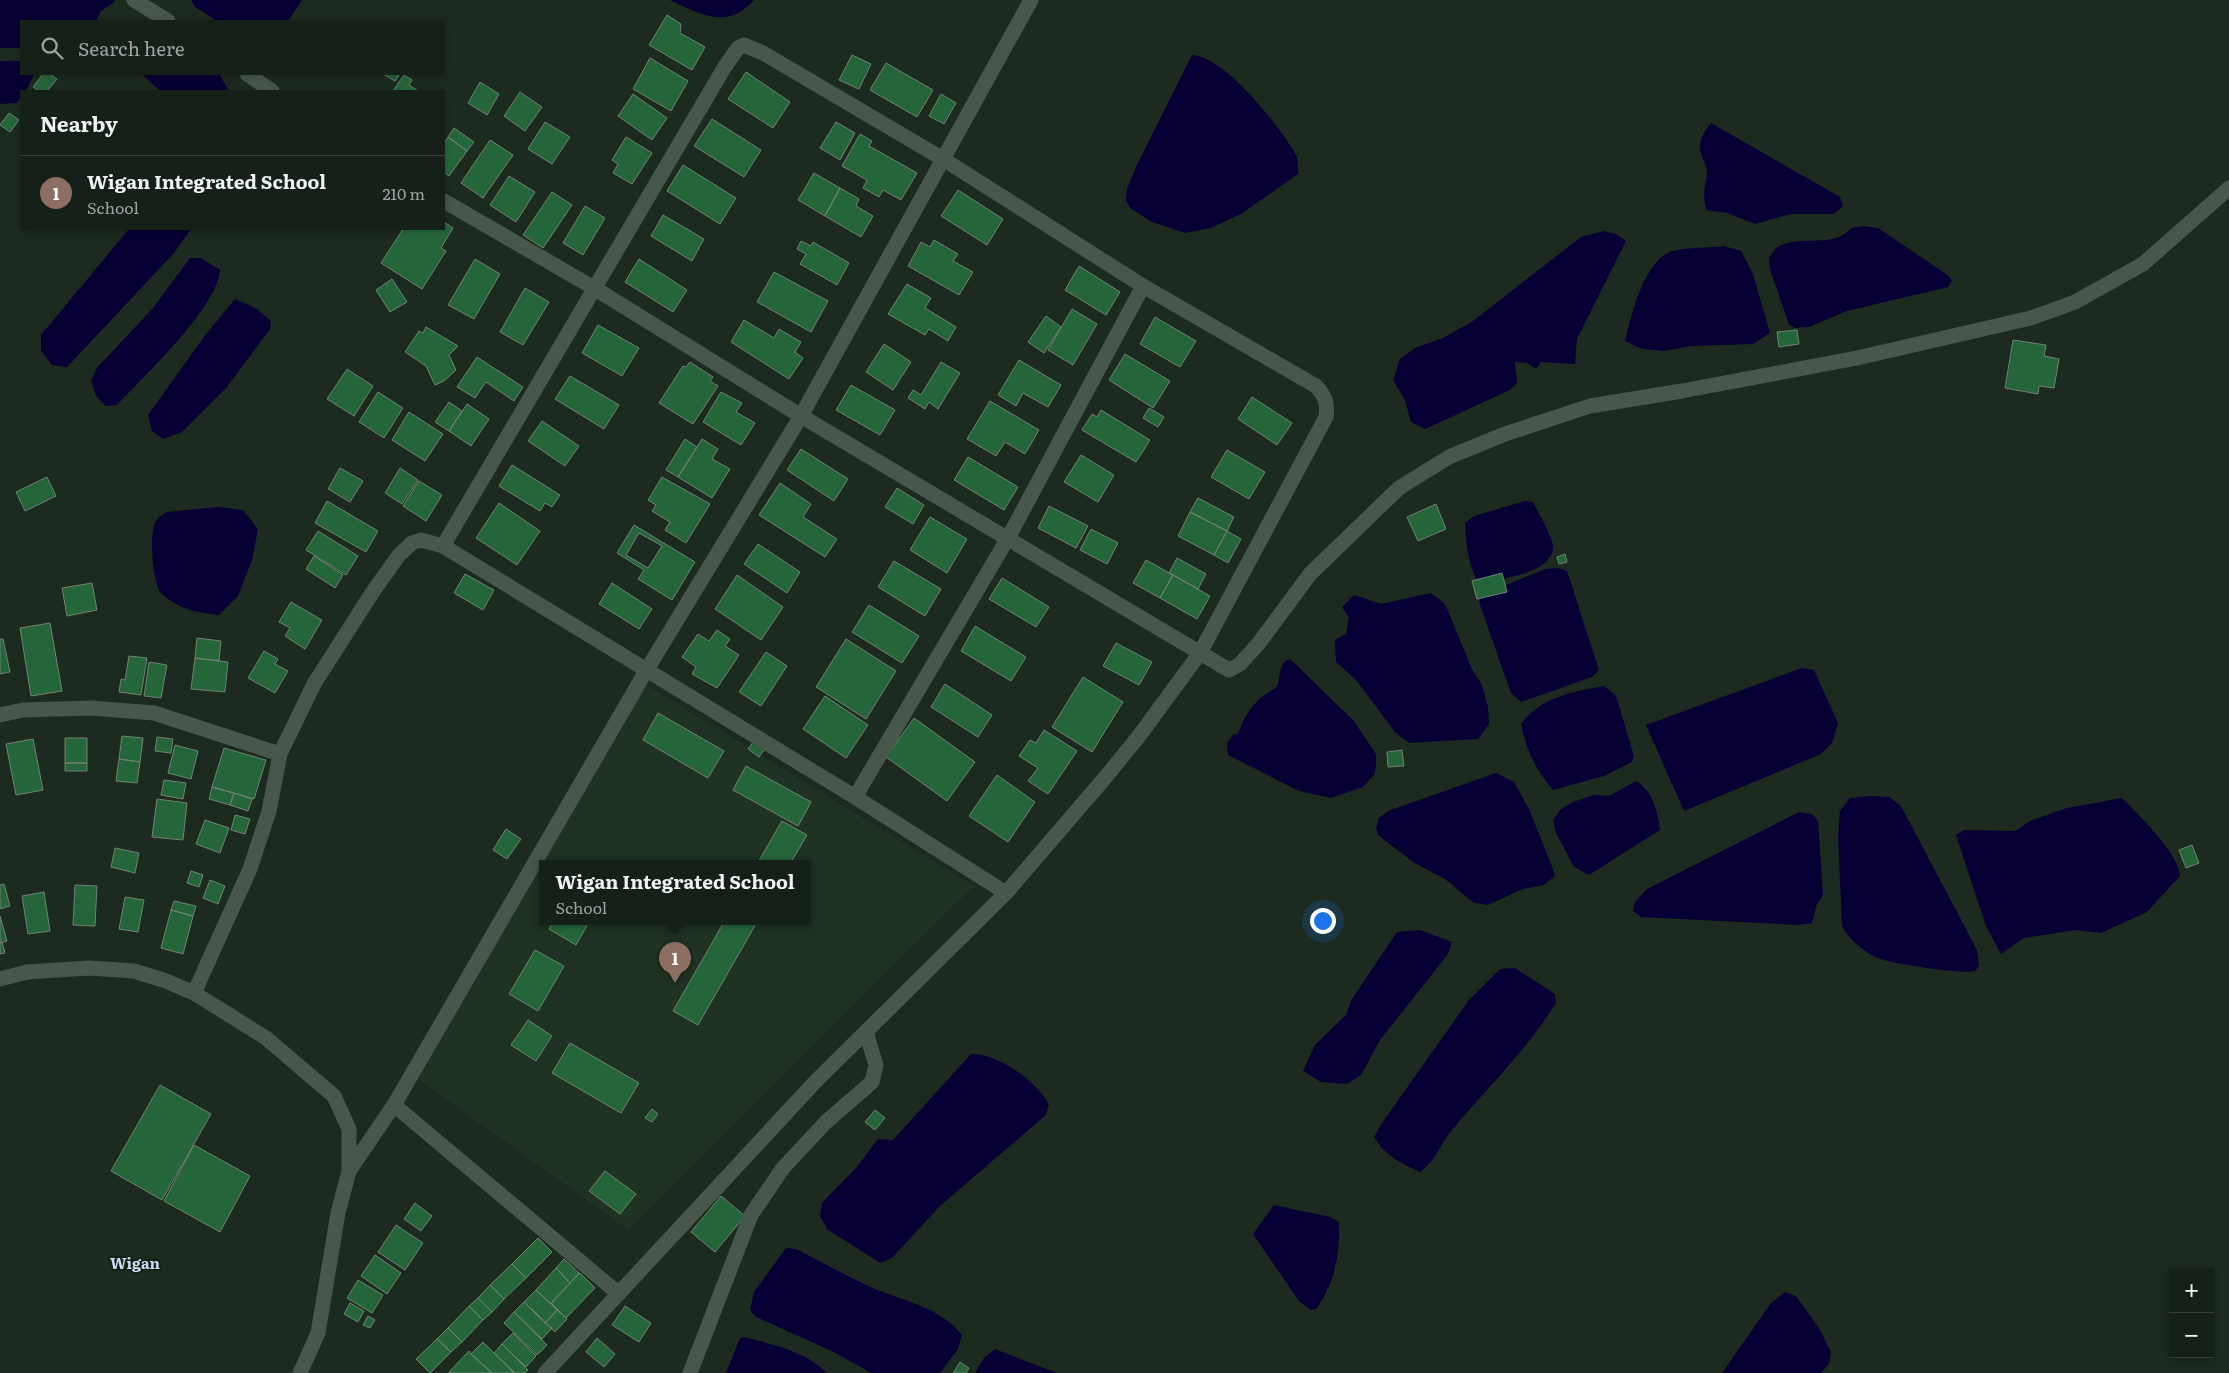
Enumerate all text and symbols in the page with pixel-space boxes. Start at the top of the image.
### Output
search box [20,20,445,75]
icon: search [38,34,66,62]
text: Search here [78,34,185,62]
text: Nearby [40,107,118,138]
text: Wigan Integrated School [87,167,326,195]
text: 1 [53,181,59,205]
text: 210 m [382,181,425,205]
text: School [87,195,139,219]
popup [539,860,811,925]
text: Wigan Integrated School [555,867,795,895]
text: School [555,895,607,919]
your location [1310,908,1336,934]
pin: 1 [659,942,691,983]
district label: Wigan [110,1251,160,1274]
map controls [2169,1268,2214,1358]
button: + [2169,1268,2214,1313]
button: − [2169,1313,2214,1358]

